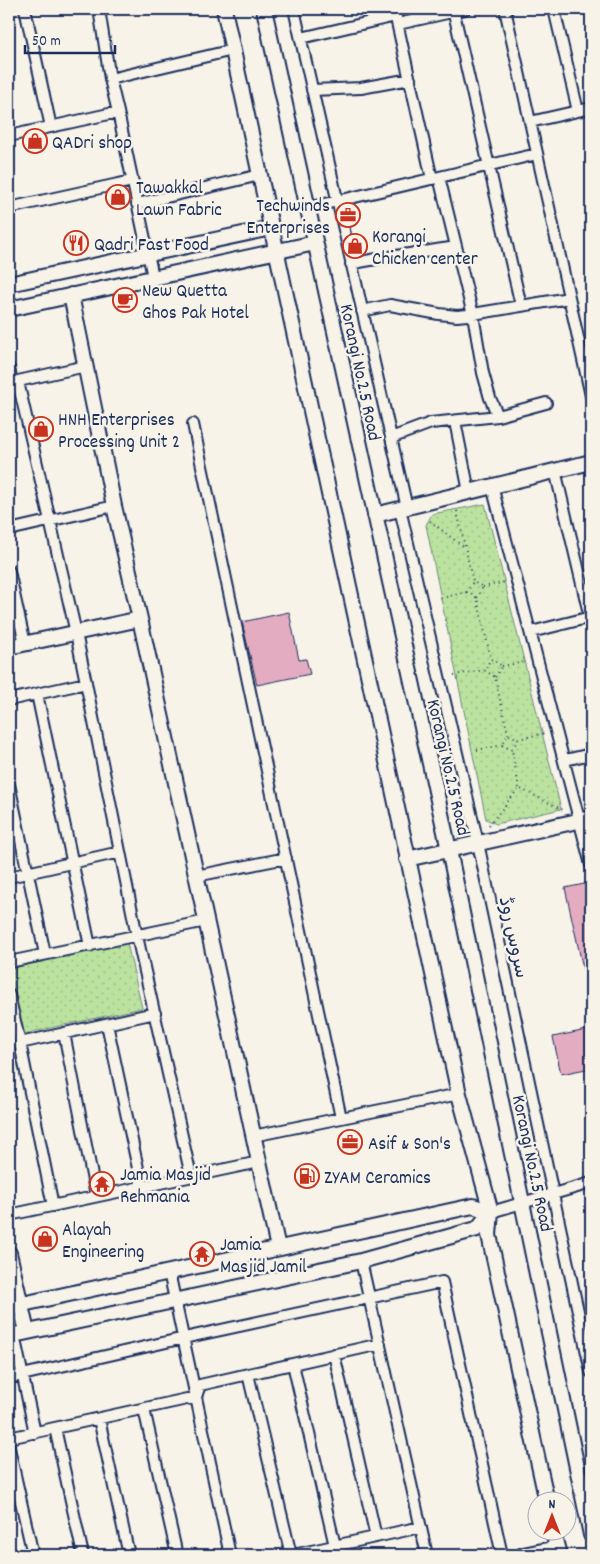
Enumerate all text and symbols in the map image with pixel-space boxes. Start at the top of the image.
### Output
scale bar [25,22,115,54]
text: 50 m [32,31,61,53]
shop icon: QADri shop [22,128,48,154]
place label: QADri shop [52,131,132,158]
place label: Tawakkal Lawn Fabric [136,176,222,225]
shop icon: Tawakkal Lawn Fabric [105,184,131,210]
place label: Techwinds Enterprises [247,194,330,243]
office icon: Techwinds Enterprises [335,202,361,228]
place label: Korangi Chicken center [372,225,478,274]
restaurant icon: Qadri Fast Food [63,230,89,256]
place label: Qadri Fast Food [94,233,209,260]
shop icon: Korangi Chicken center [342,233,368,259]
place label: New Quetta Ghos Pak Hotel [142,279,249,328]
cafe icon: New Quetta Ghos Pak Hotel [112,287,138,313]
street label: Korangi No.2.5 Road [331,302,386,444]
place label: HNH Enterprises Processing Unit 2 [58,408,180,457]
shop icon: HNH Enterprises Processing Unit 2 [28,416,54,442]
street label: Korangi No.2.5 Road [418,697,475,839]
street label: سروس روڈ [490,895,533,981]
street label: Korangi No.2.5 Road [503,1093,558,1235]
office icon: Asif & Son's [337,1129,363,1155]
place label: Asif & Son's [368,1132,451,1159]
place label: Jamia Masjid Rehmania [120,1163,211,1212]
fuel station icon: ZYAM Ceramics [294,1163,320,1189]
place label: ZYAM Ceramics [324,1166,431,1193]
temple icon: Jamia Masjid Rehmania [89,1171,115,1197]
place label: Alayah Engineering [62,1218,144,1267]
shop icon: Alayah Engineering [32,1226,58,1252]
place label: Jamia Masjid Jamil [220,1233,307,1282]
temple icon: Jamia Masjid Jamil [189,1241,215,1267]
north arrow [528,1492,578,1542]
text: N [549,1495,556,1515]

